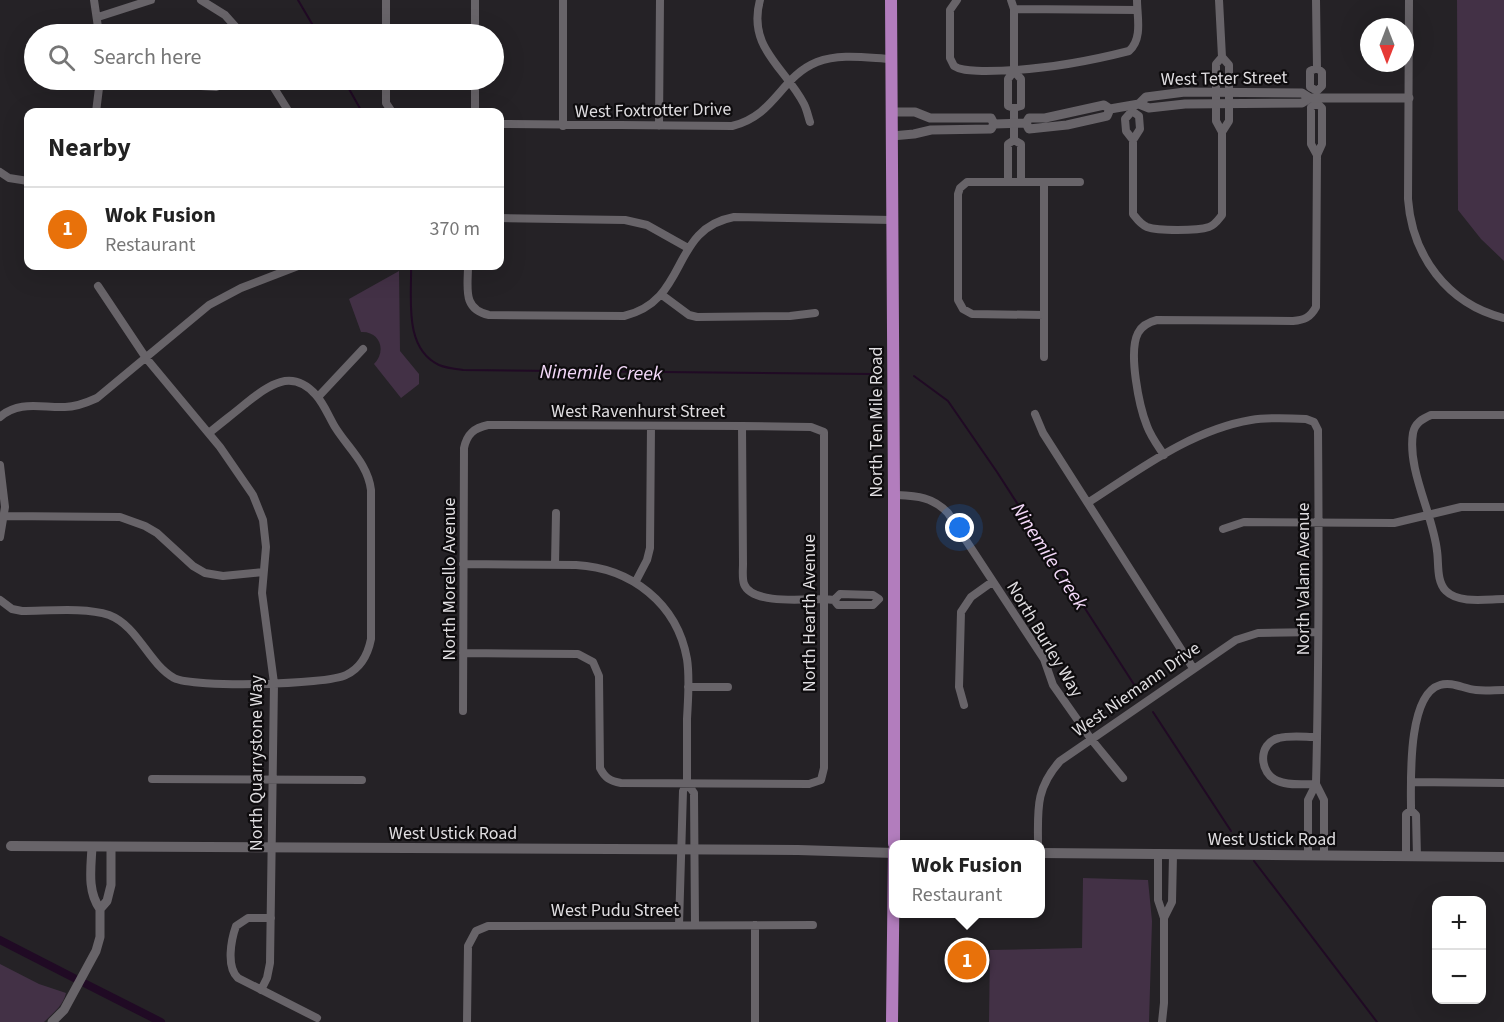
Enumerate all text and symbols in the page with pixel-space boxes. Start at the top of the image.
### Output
north arrow [1360,18,1414,72]
search box [24,24,504,90]
icon: search [45,41,78,74]
text: Search here [93,41,201,73]
street label: West Teter Street [1160,65,1288,92]
street label: West Foxtrotter Drive [575,97,732,124]
text: Nearby [48,129,131,166]
text: Wok Fusion [105,199,216,231]
text: 1 [62,215,73,243]
text: 370 m [430,215,480,243]
text: Restaurant [105,231,196,259]
street label: North Ten Mile Road [864,346,889,498]
water label: Ninemile Creek [539,358,663,388]
street label: West Ravenhurst Street [551,399,725,424]
street label: North Morello Avenue [437,497,462,660]
water label: Ninemile Creek [1004,497,1095,616]
street label: North Valam Avenue [1291,503,1316,655]
your location [945,513,974,542]
street label: North Hearth Avenue [797,534,822,692]
street label: North Burley Way [1000,577,1089,702]
street label: West Niemann Drive [1067,636,1205,743]
street label: North Quarrystone Way [244,675,269,851]
street label: West Ustick Road [389,821,517,846]
street label: West Ustick Road [1208,827,1336,852]
popup [889,840,1045,918]
text: Wok Fusion [912,849,1022,881]
text: Restaurant [912,881,1002,909]
map controls [1432,896,1486,1004]
button: + [1432,896,1486,950]
street label: West Pudu Street [551,898,679,923]
pin: 1 [948,938,986,982]
button: − [1432,950,1486,1004]

